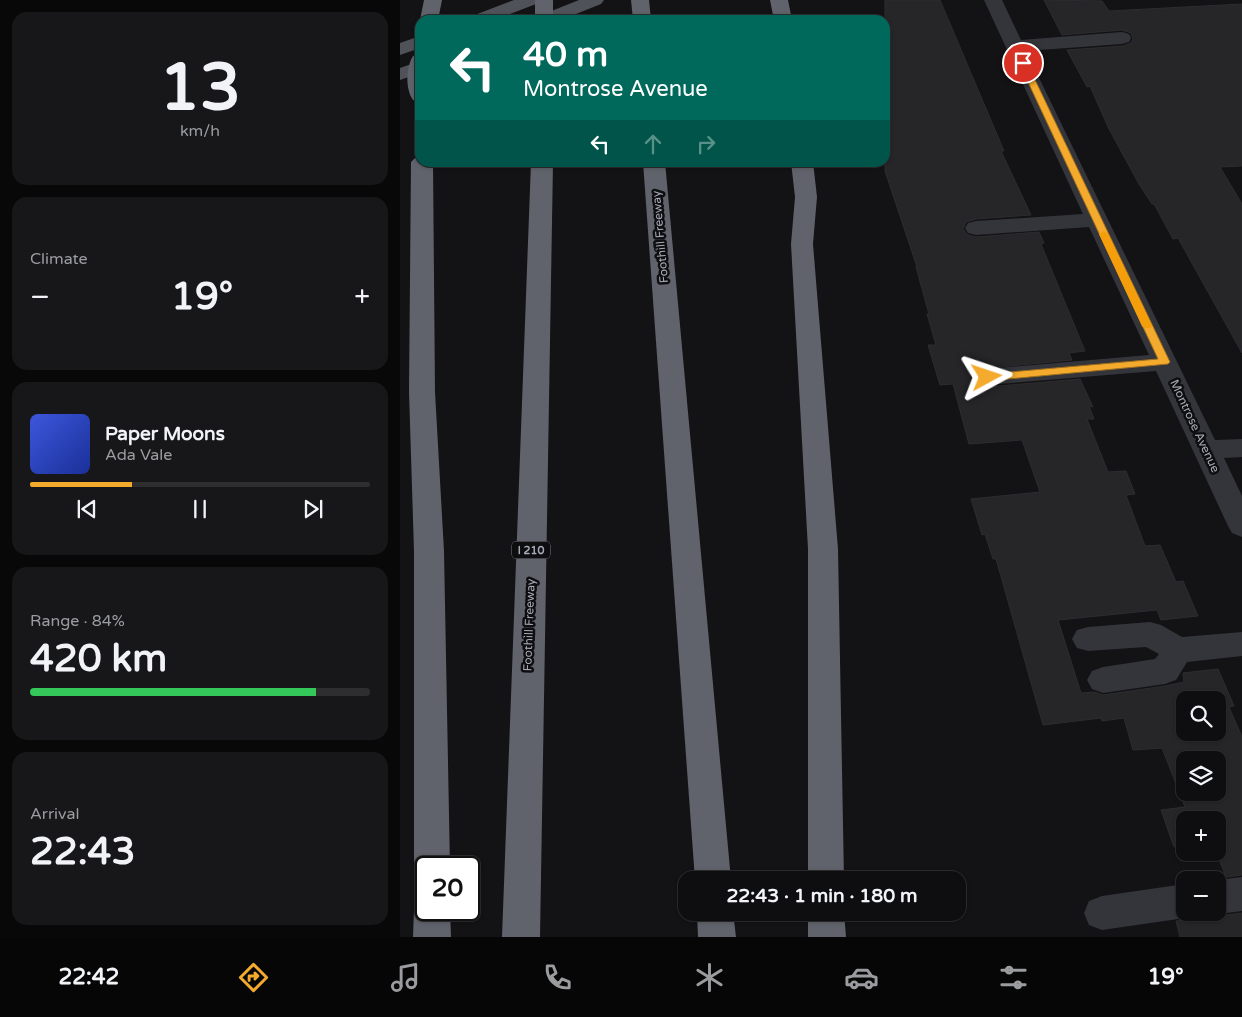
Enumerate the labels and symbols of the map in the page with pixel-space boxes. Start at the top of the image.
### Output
pin [1002,42,1044,84]
street label: Foothill Freeway [649,190,671,284]
position arrow [960,350,1012,402]
street label: Montrose Avenue [1167,377,1223,475]
road number: I 210 [512,542,550,558]
street label: Foothill Freeway [520,578,538,672]
speed limit sign: 20 [415,856,480,921]

